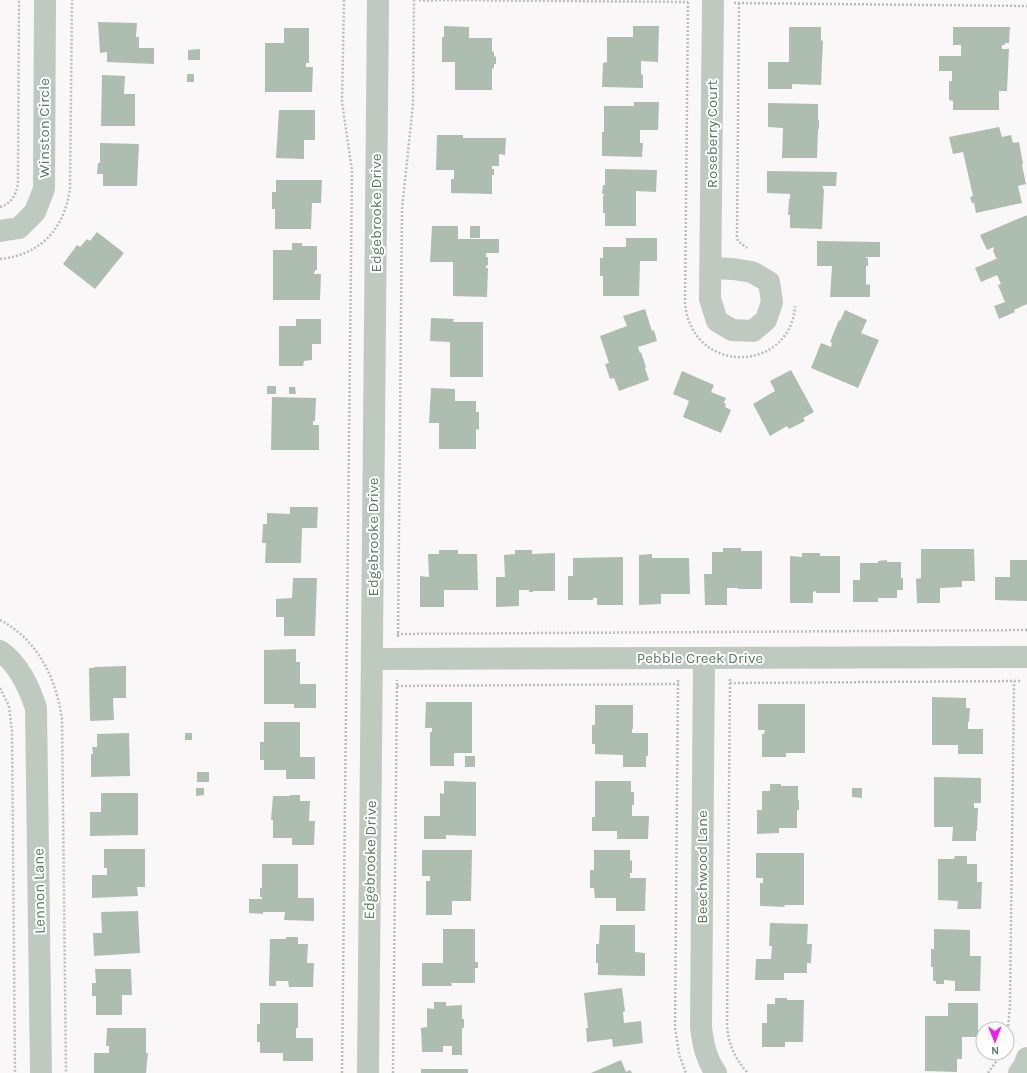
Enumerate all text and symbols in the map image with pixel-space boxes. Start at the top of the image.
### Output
street label: Winston Circle [35,78,53,178]
street label: Roseberry Court [703,79,721,188]
street label: Edgebrooke Drive [367,154,385,272]
street label: Edgebrooke Drive [364,478,382,596]
street label: Pebble Creek Drive [637,649,763,667]
street label: Edgebrooke Drive [360,800,380,920]
street label: Beechwood Lane [693,810,711,924]
street label: Lennon Lane [29,848,49,934]
north arrow [975,1021,1015,1061]
text: N [991,1044,999,1057]

